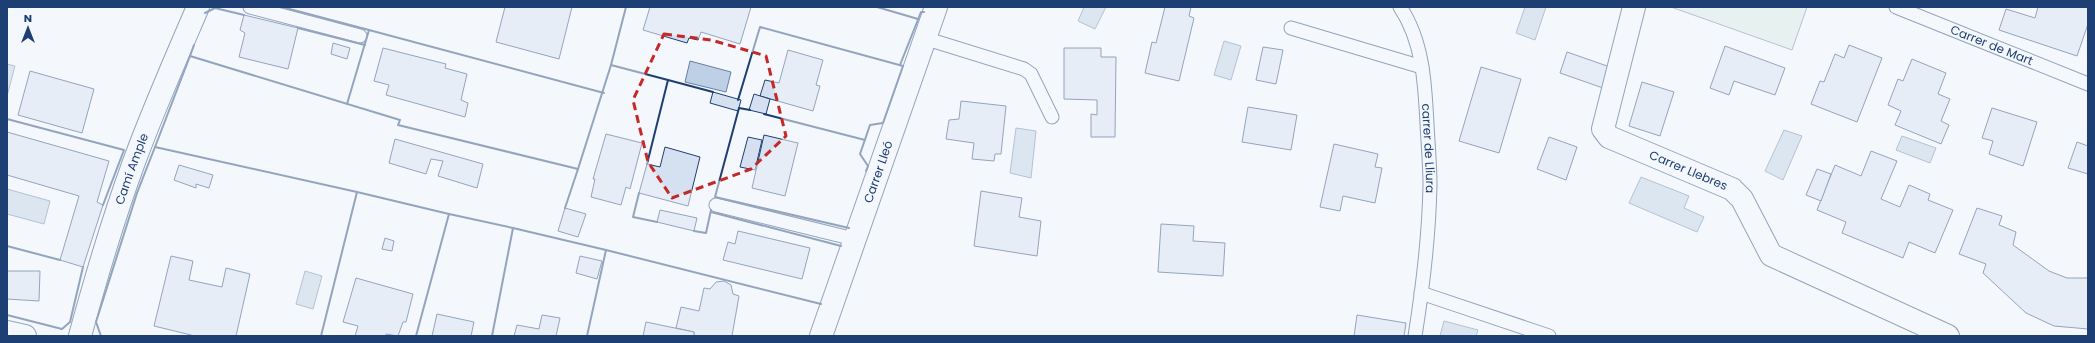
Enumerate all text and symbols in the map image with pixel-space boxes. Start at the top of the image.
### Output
north arrow [8,8,48,48]
text: N [24,10,32,26]
street label: Carrer de Mart [1948,21,2036,69]
street label: carrer de Lliura [1418,103,1439,193]
street label: Camí Ample [111,131,152,207]
street label: Carrer Lleó [859,138,897,205]
street label: Carrer Llebres [1647,146,1730,194]

